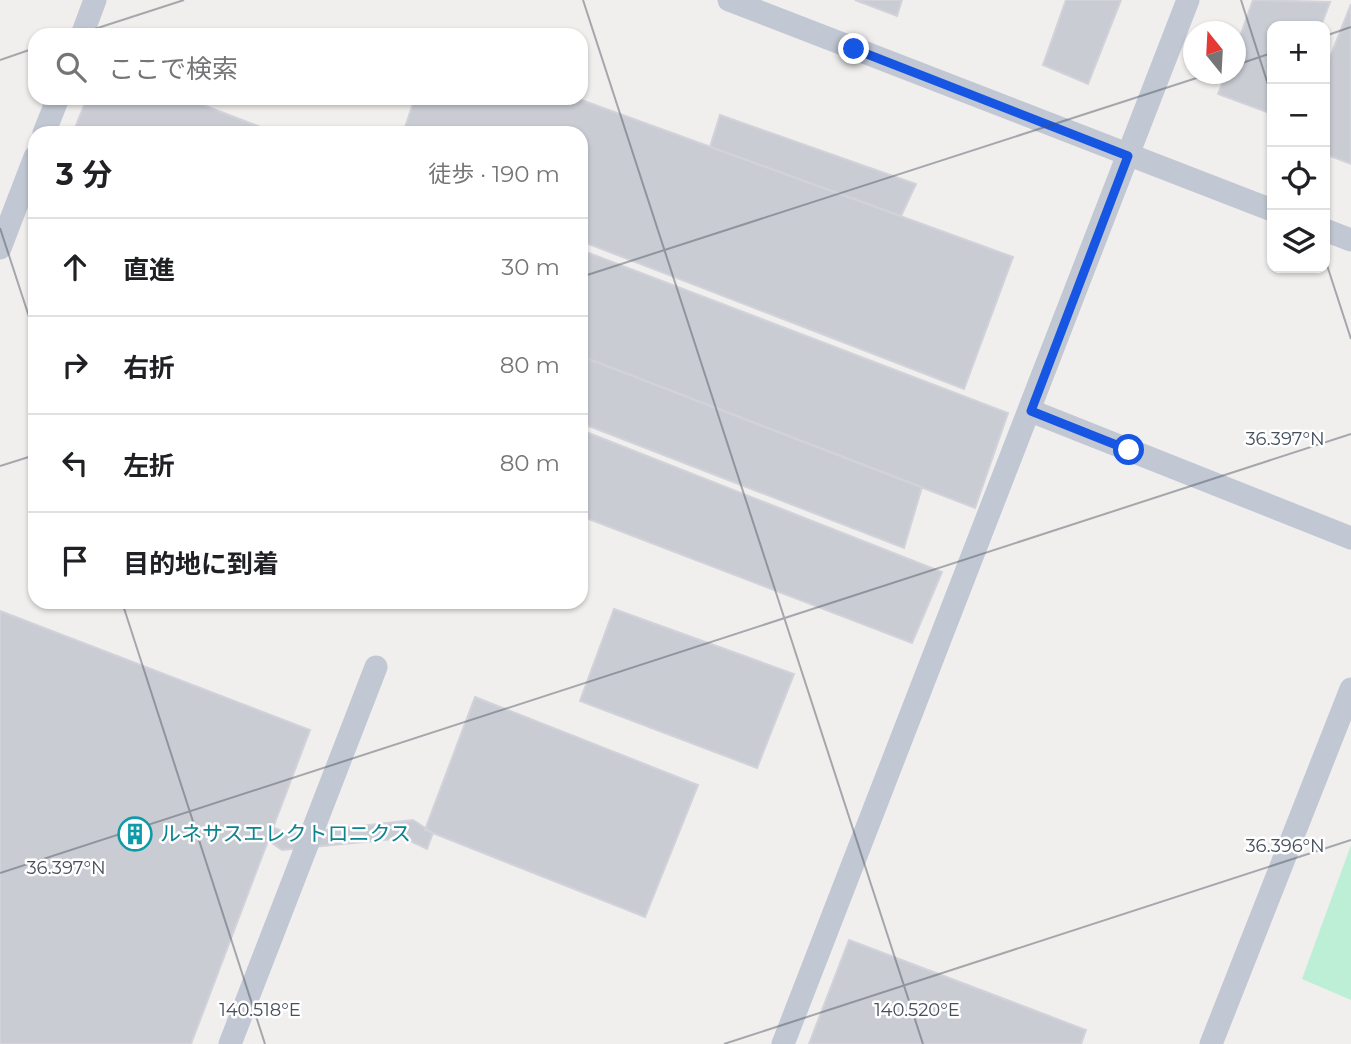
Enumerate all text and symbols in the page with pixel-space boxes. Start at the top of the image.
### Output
north arrow [1183,21,1246,84]
map controls [1267,21,1330,273]
button: + [1267,21,1330,84]
search box [28,28,588,105]
route end [838,33,869,64]
icon: search [52,48,90,86]
text: ここで検索 [108,53,238,85]
button: − [1267,84,1330,147]
button: locate [1267,147,1330,210]
text: 3 分 [56,156,112,193]
text: 徒歩 · 190 m [428,160,560,188]
button: layers [1267,210,1330,273]
icon: ahead [56,248,94,286]
text: 30 m [501,253,560,281]
text: 直進 [123,254,175,286]
icon: right [56,346,94,384]
text: 80 m [500,351,560,379]
text: 右折 [123,352,175,384]
text: 36.397°N [1245,428,1325,450]
route start [1113,434,1144,465]
icon: left [56,444,94,482]
text: 80 m [500,449,560,477]
text: 左折 [123,450,175,482]
icon: arrive [56,542,94,580]
text: 目的地に到着 [123,548,279,580]
building icon: ルネサスエレクトロニクス [116,815,154,853]
place label: ルネサスエレクトロニクス [160,821,411,846]
text: 36.396°N [1245,835,1325,857]
text: 36.397°N [26,857,106,879]
text: 140.518°E [219,999,301,1021]
text: 140.520°E [874,999,960,1021]

